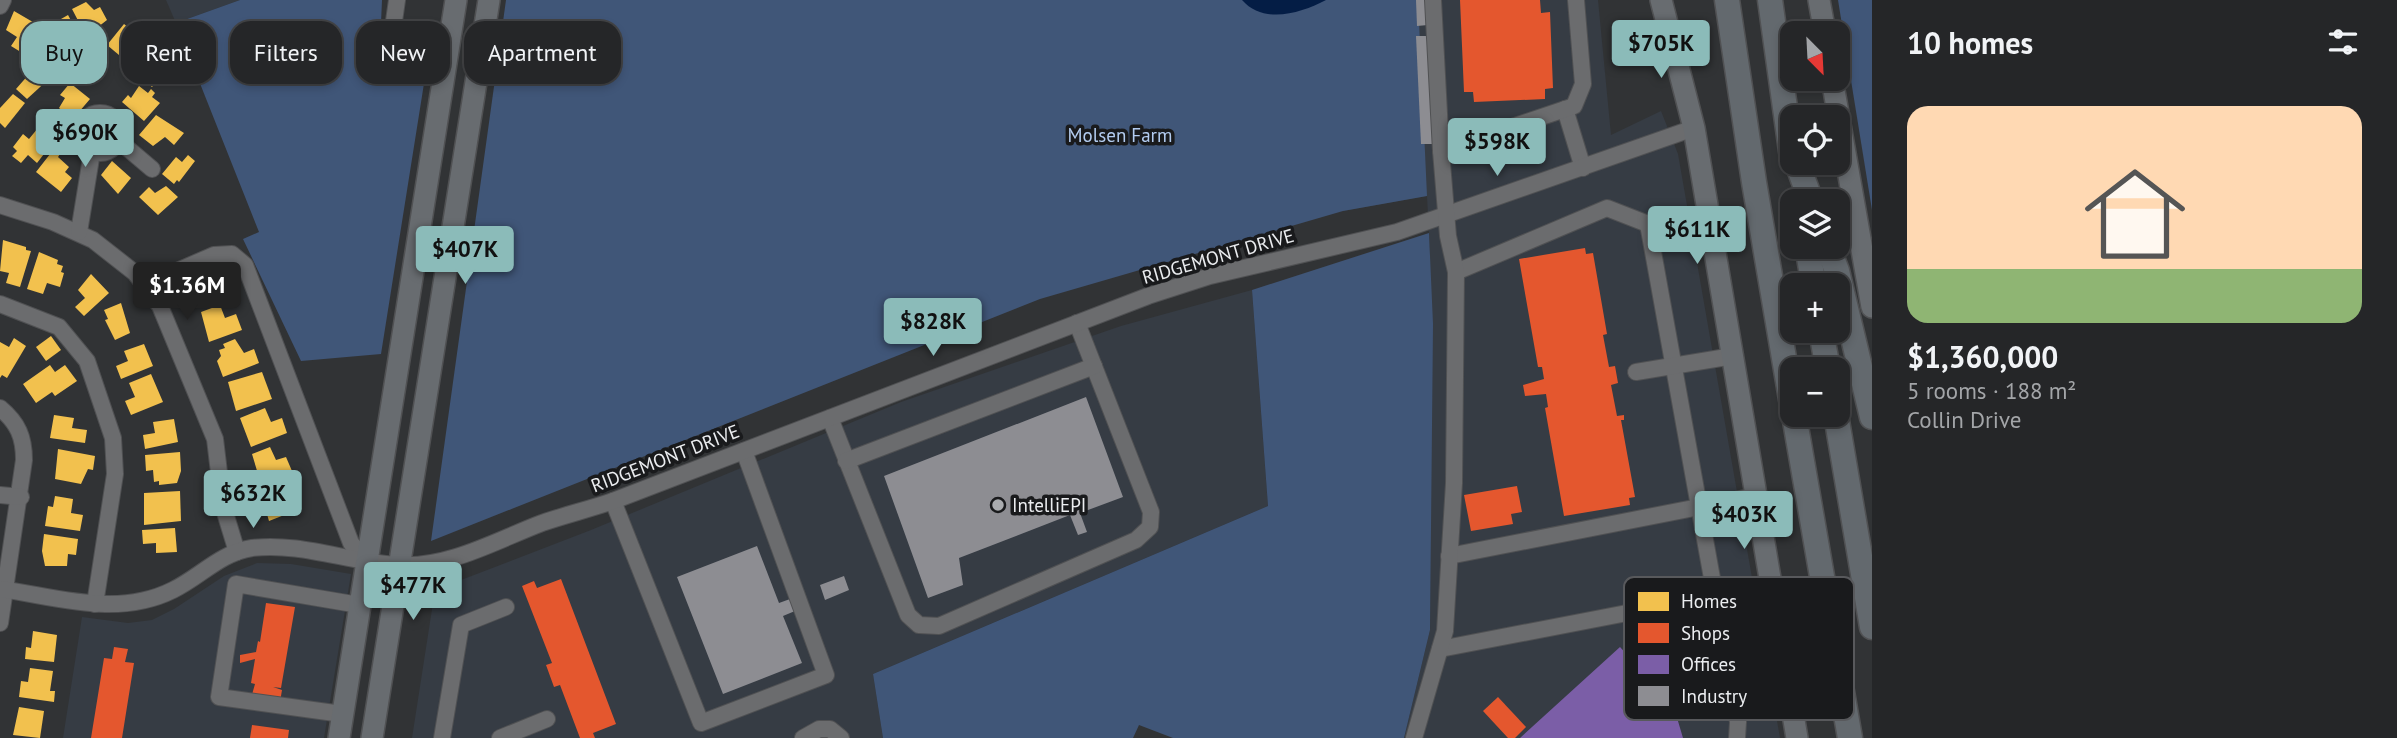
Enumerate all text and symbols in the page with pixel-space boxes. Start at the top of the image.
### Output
pin: $705K [1612,20,1710,80]
chip: Buy [21,21,107,84]
chip: Rent [121,21,216,84]
chip: Filters [230,21,342,84]
chip: New [356,21,450,84]
chip: Apartment [464,21,621,84]
north arrow [1780,21,1850,91]
map controls [1780,21,1850,427]
text: 10 homes [1907,23,2033,62]
icon: filters [2324,23,2362,61]
text: $705K [1628,28,1694,57]
button: locate [1780,105,1850,175]
pin: $690K [36,110,134,169]
text: $690K [52,117,118,146]
pin: $598K [1448,118,1546,178]
park label: Molsen Farm [1067,123,1173,147]
text: $598K [1464,126,1530,155]
icon: home [2072,151,2198,277]
button: layers [1780,189,1850,259]
pin: $611K [1648,206,1746,266]
text: $611K [1664,214,1730,243]
street label: RIDGEMONT DRIVE [1139,223,1297,289]
pin: $407K [416,226,514,286]
text: $407K [432,234,498,263]
pin: $1.36M [130,262,244,322]
text: $1.36M [149,270,225,299]
button: + [1780,273,1850,343]
pin: $828K [884,298,982,358]
text: $828K [900,306,966,335]
text: $1,360,000 [1907,337,2058,376]
button: − [1780,357,1850,427]
text: 5 rooms · 188 m² [1907,376,2076,405]
text: Collin Drive [1907,405,2022,434]
street label: RIDGEMONT DRIVE [587,419,743,497]
pin: $632K [204,470,302,530]
text: $632K [220,478,286,507]
pin: $403K [1695,491,1793,551]
place label: IntelliEPI [1012,493,1086,517]
marker: IntelliEPI [990,497,1006,513]
text: $403K [1711,499,1777,528]
pin: $477K [364,562,462,622]
text: $477K [380,570,446,599]
legend [1624,577,1854,720]
text: Homes [1681,589,1737,613]
text: Shops [1681,621,1730,645]
text: Offices [1681,652,1736,676]
text: Industry [1681,684,1747,708]

